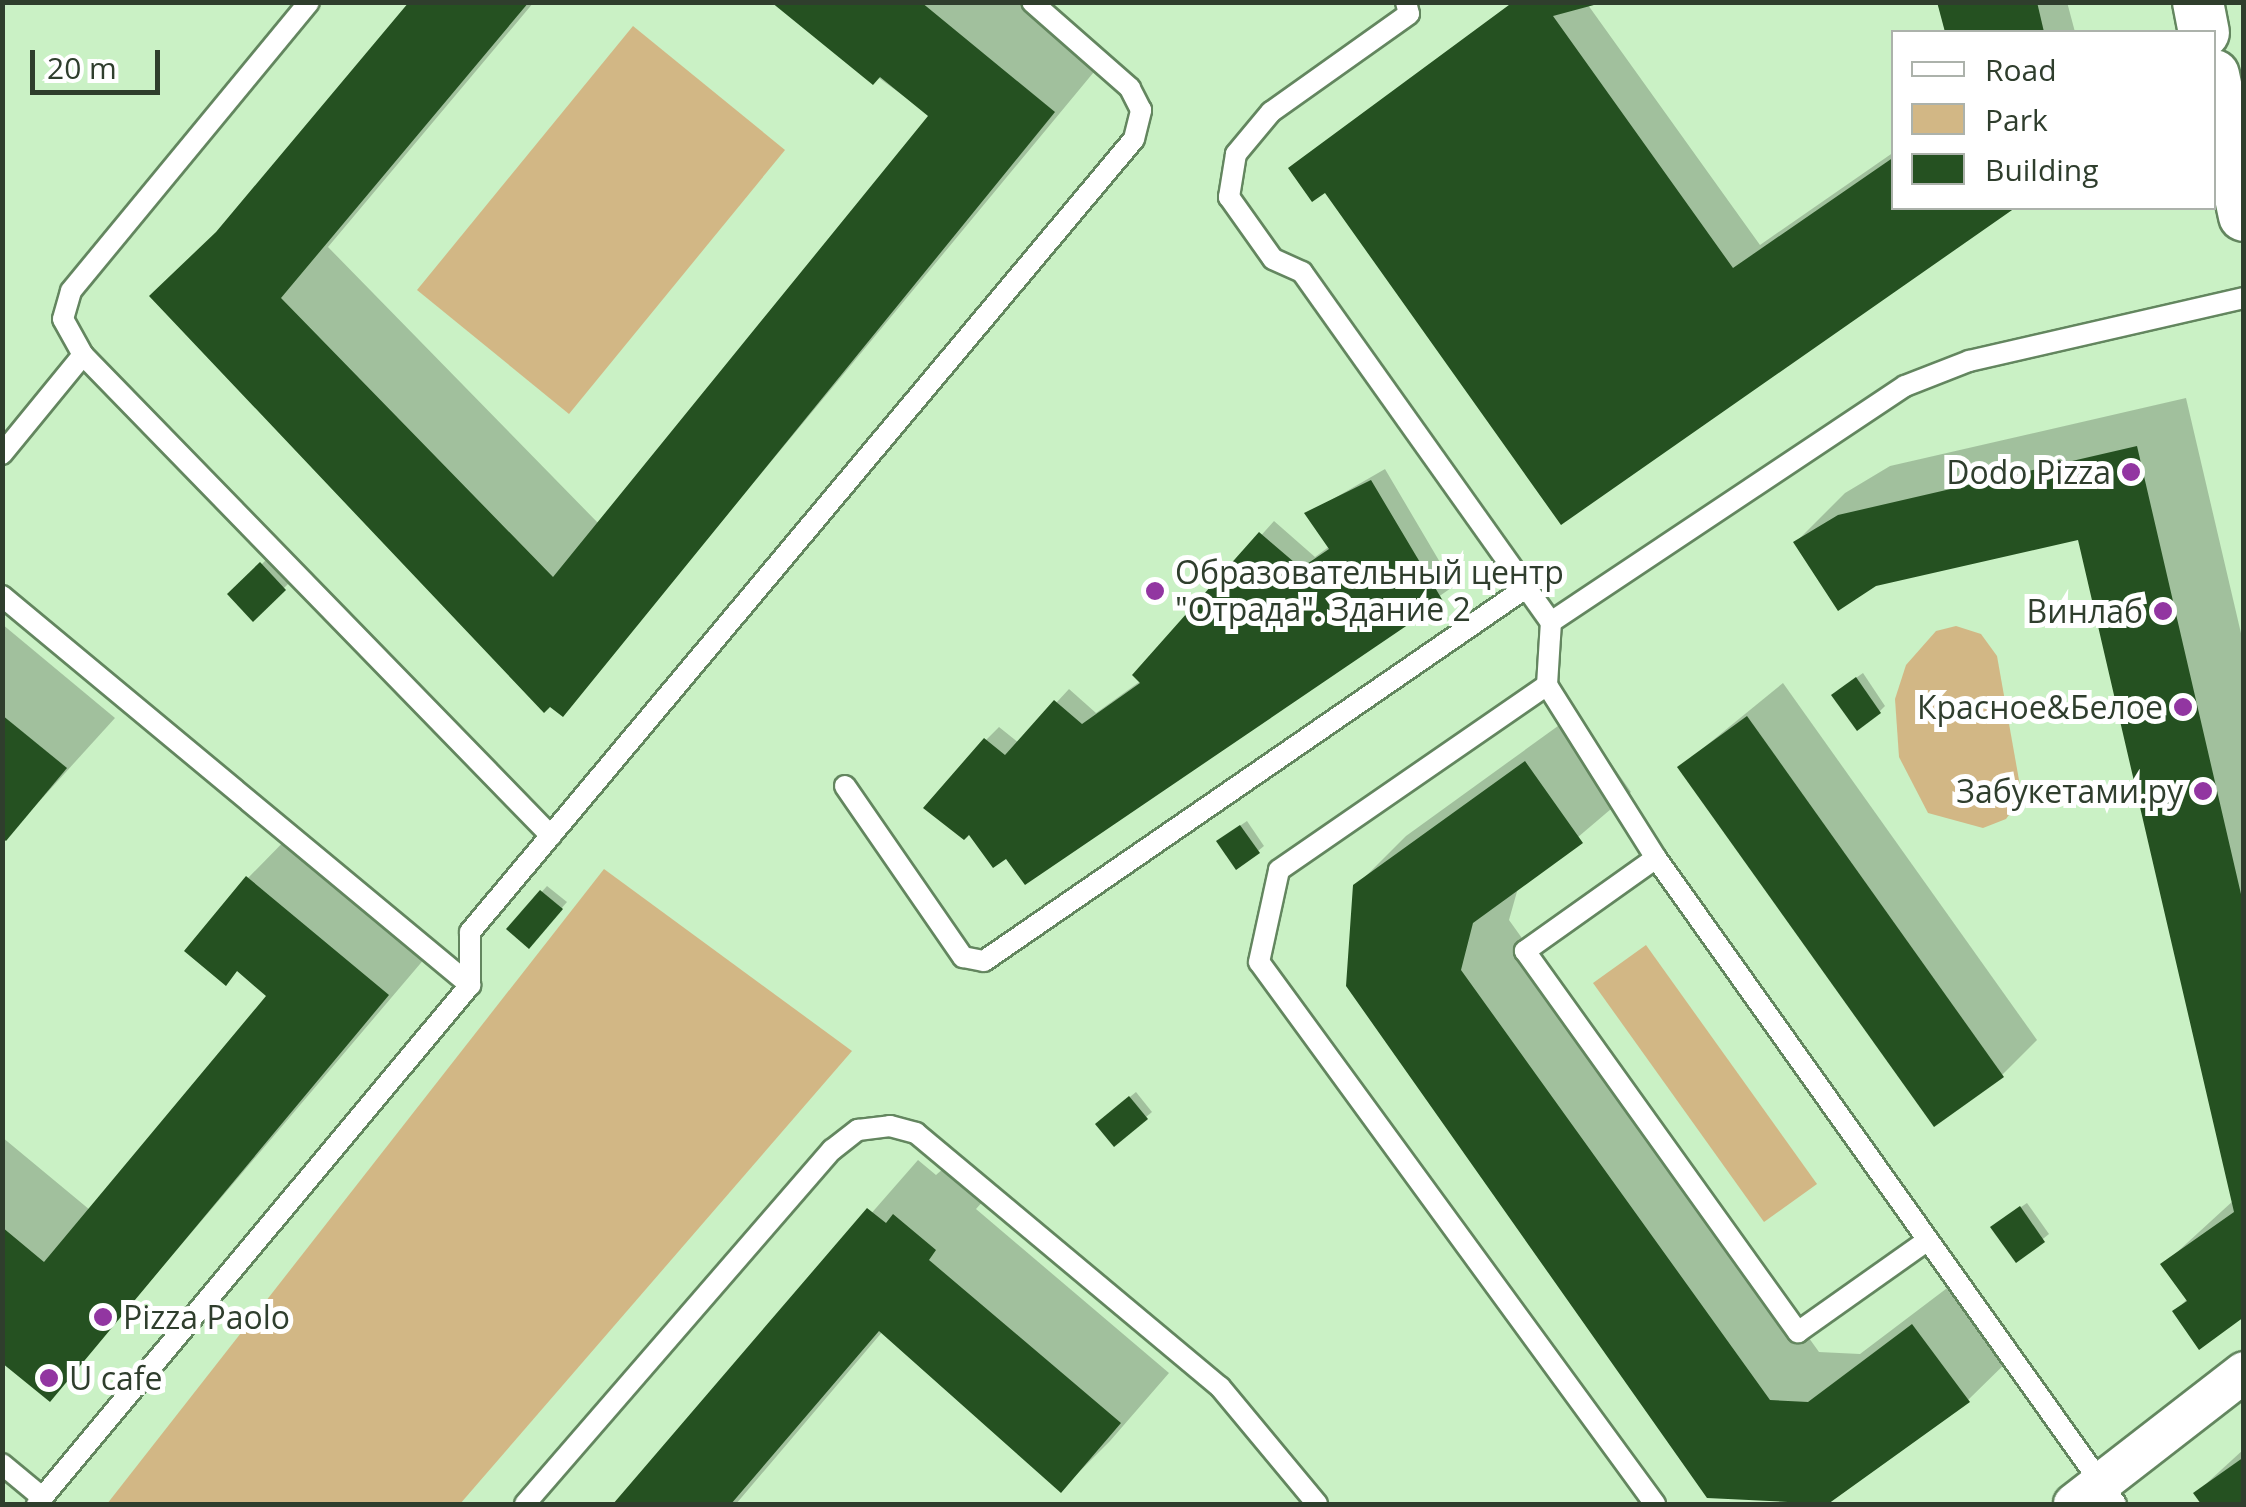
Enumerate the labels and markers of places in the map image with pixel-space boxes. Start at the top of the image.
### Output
place label: Dodo Pizza [1946,453,2111,491]
marker: Dodo Pizza [2120,461,2142,483]
place label: Образовательный центр "Отрада". Здание 2 [1175,554,1564,629]
marker: Образовательный центр "Отрада". Здание 2 [1144,580,1166,602]
place label: Винлаб [2027,592,2143,630]
marker: Винлаб [2152,600,2174,622]
place label: Красное&Белое [1917,688,2163,726]
marker: Красное&Белое [2172,696,2194,718]
place label: Забукетами.ру [1956,772,2183,810]
marker: Забукетами.ру [2192,780,2214,802]
place label: Pizza Paolo [123,1298,290,1336]
marker: Pizza Paolo [92,1306,114,1328]
place label: U cafe [69,1359,162,1397]
marker: U cafe [38,1367,60,1389]

